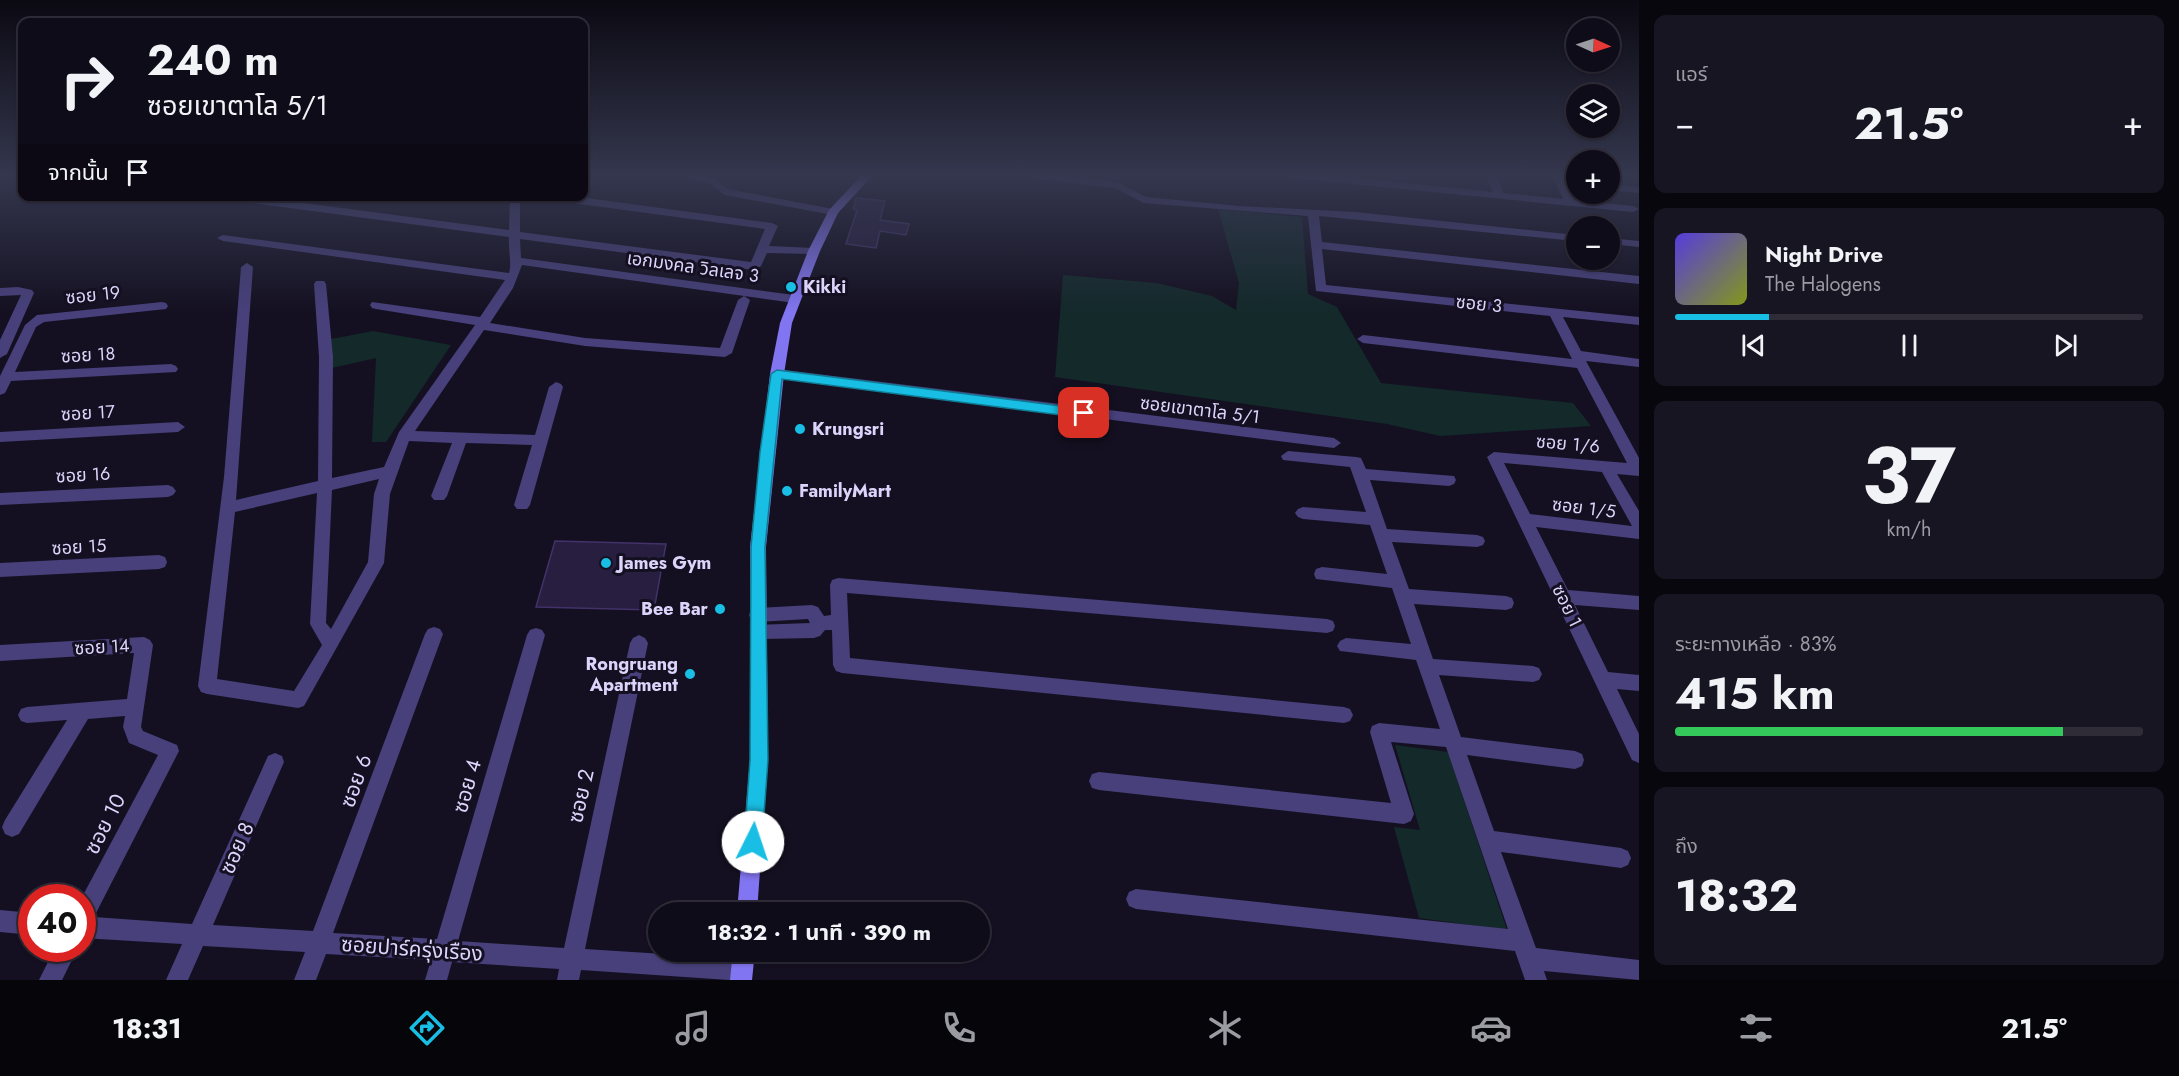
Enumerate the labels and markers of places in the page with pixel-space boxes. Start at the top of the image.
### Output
place label: Kikki [803,274,846,300]
marker: Kikki [784,280,798,294]
pin [1058,387,1109,438]
place label: Krungsri [812,416,884,442]
marker: Krungsri [793,422,807,436]
place label: FamilyMart [799,478,891,504]
marker: FamilyMart [780,484,794,498]
place label: James Gym [615,550,711,576]
marker: James Gym [599,556,613,570]
place label: Bee Bar [641,596,709,622]
marker: Bee Bar [713,602,727,616]
place label: Rongruang Apartment [586,651,678,698]
marker: Rongruang Apartment [683,667,697,681]

